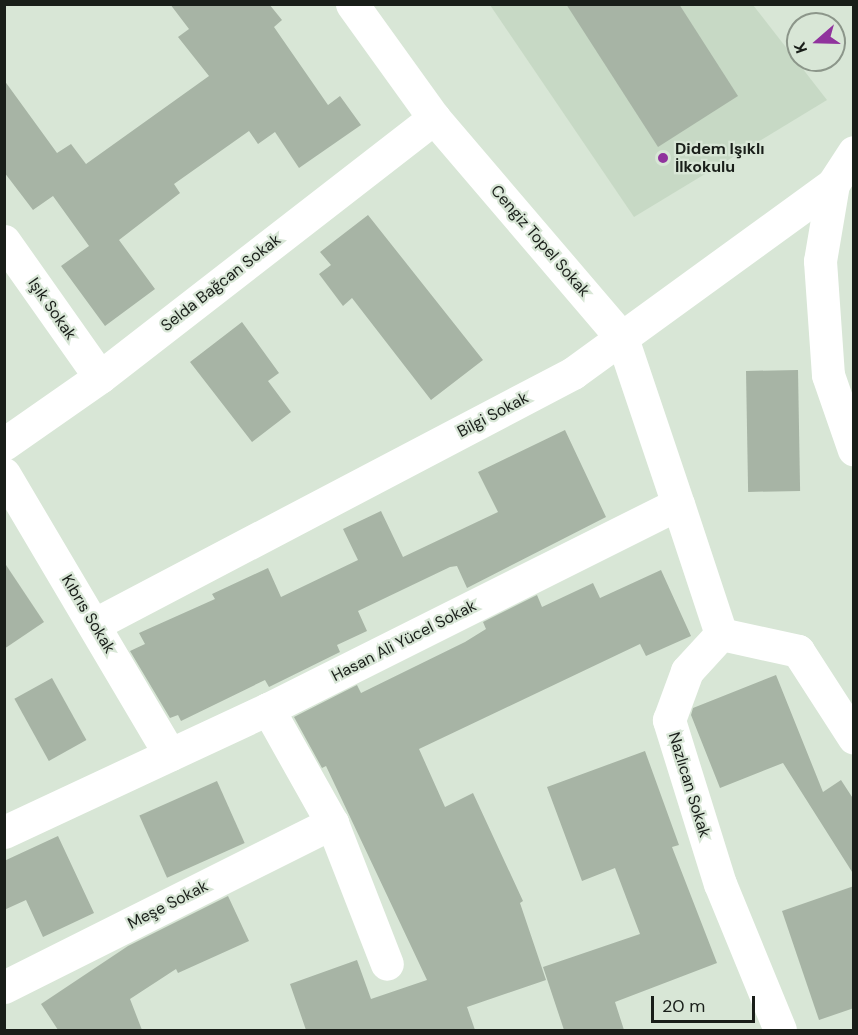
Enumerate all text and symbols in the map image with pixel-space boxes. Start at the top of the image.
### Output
north arrow [786,12,846,72]
text: K [789,39,812,56]
place label: Didem Işıklı İlkokulu [675,139,765,177]
marker: Didem Işıklı İlkokulu [656,151,670,165]
street label: Cengiz Topel Sokak [486,181,594,301]
street label: Selda Bağcan Sokak [157,230,285,336]
street label: Işık Sokak [24,274,80,344]
street label: Bilgi Sokak [454,388,532,442]
street label: Kıbrıs Sokak [57,571,119,657]
street label: Hasan Ali Yücel Sokak [329,596,479,686]
street label: Nazlıcan Sokak [664,730,714,840]
street label: Meşe Sokak [125,877,211,933]
scale bar [654,984,758,1022]
text: 20 m [662,994,705,1018]

